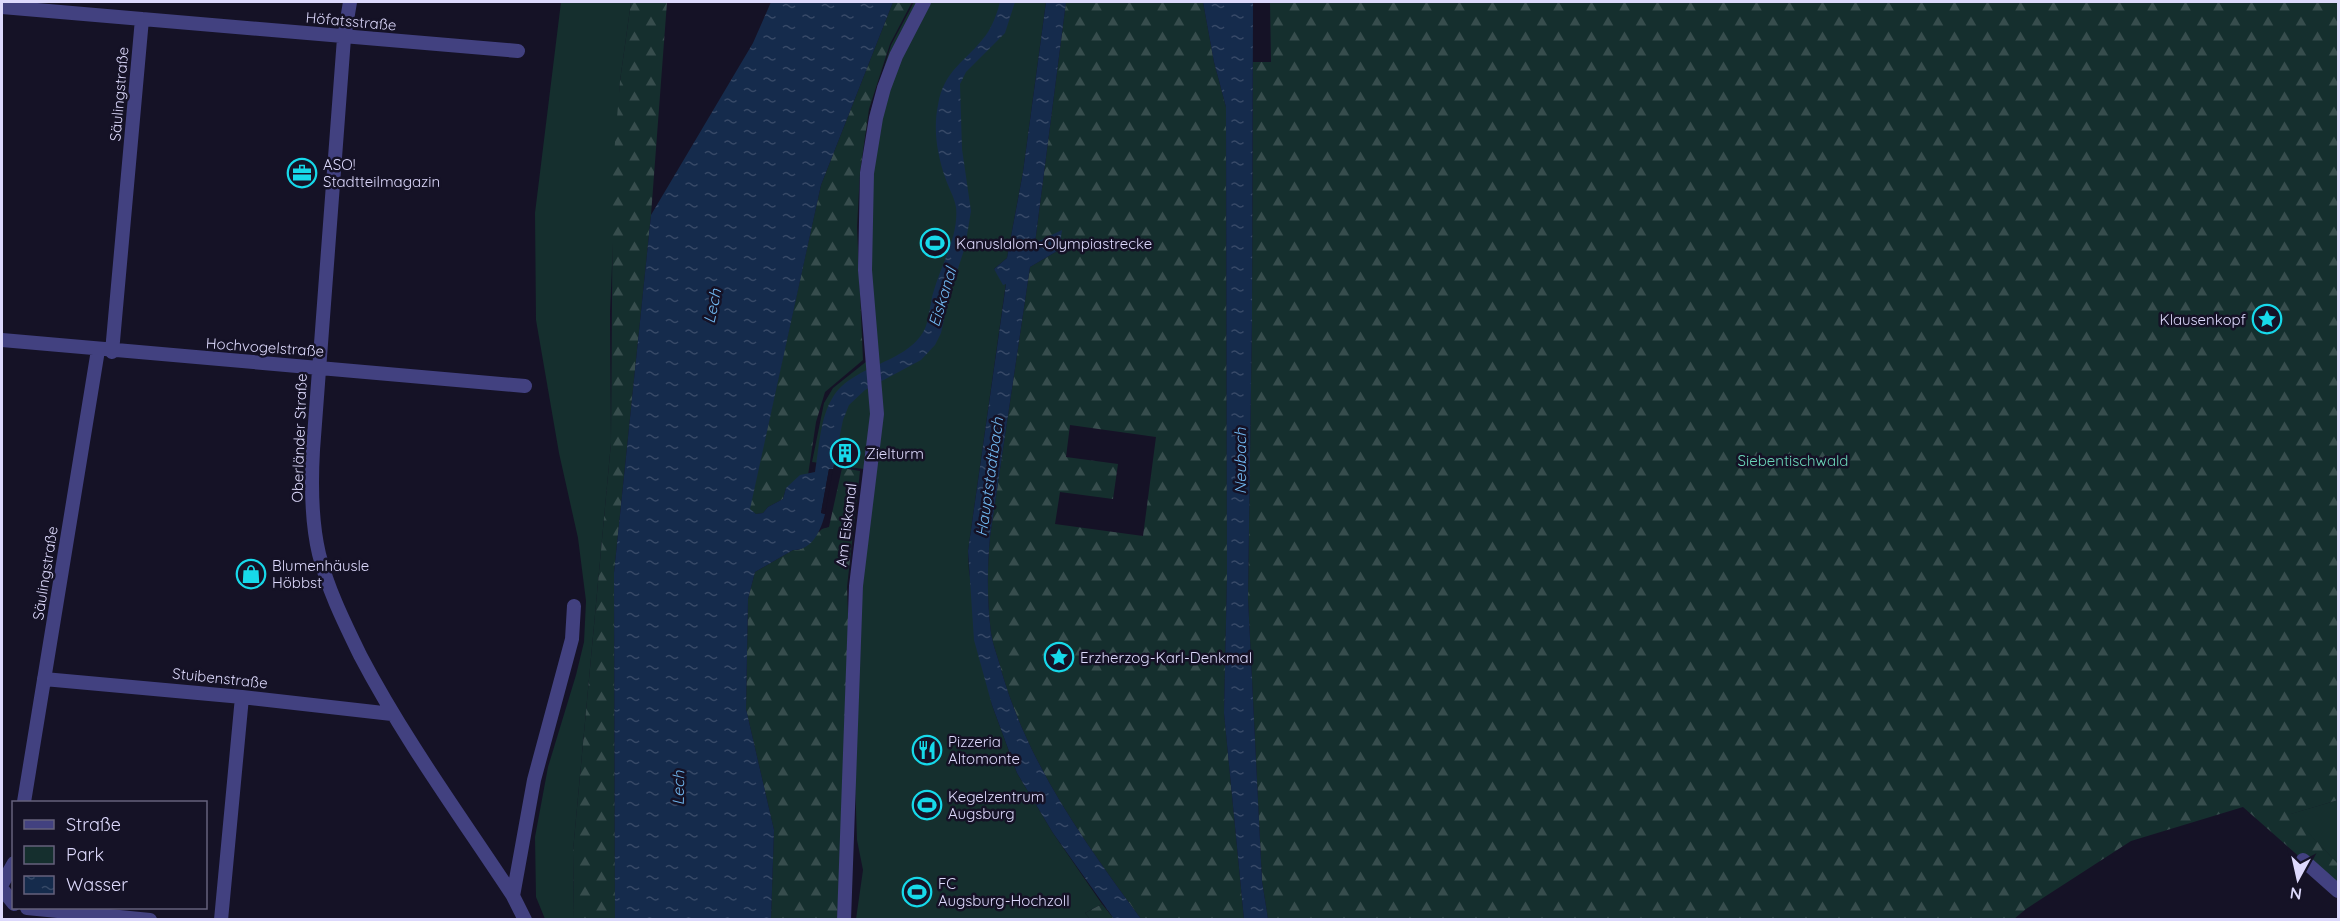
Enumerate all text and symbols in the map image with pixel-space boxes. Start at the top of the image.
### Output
street label: Höfatsstraße [305,8,397,34]
street label: Säulingstraße [105,46,133,142]
place label: ASO! Stadtteilmagazin [323,155,440,191]
office icon: ASO! Stadtteilmagazin [286,157,318,189]
sports icon: Kanuslalom-Olympiastrecke [919,227,951,259]
place label: Kanuslalom-Olympiastrecke [956,234,1152,253]
water label: Eiskanal [924,263,961,329]
water label: Lech [699,286,726,325]
place icon: Klausenkopf [2251,303,2283,335]
place label: Klausenkopf [2160,310,2247,329]
street label: Hochvogelstraße [205,333,325,361]
street label: Oberländer Straße [287,373,311,503]
water label: Hauptstadtbach [971,415,1007,538]
water label: Neubach [1230,427,1250,494]
building icon: Zielturm [829,437,861,469]
place label: Zielturm [866,444,924,463]
park label: Siebentischwald [1738,451,1848,470]
street label: Am Eiskanal [831,482,861,568]
street label: Säulingstraße [28,525,62,621]
place label: Blumenhäusle Höbbst [272,556,369,592]
shop icon: Blumenhäusle Höbbst [235,558,267,590]
place icon: Erzherzog-Karl-Denkmal [1043,641,1075,673]
place label: Erzherzog-Karl-Denkmal [1080,648,1252,667]
street label: Stuibenstraße [171,664,269,692]
place label: Pizzeria Altomonte [948,732,1020,768]
restaurant icon: Pizzeria Altomonte [911,734,943,766]
water label: Lech [668,769,688,806]
place label: Kegelzentrum Augsburg [948,787,1044,823]
sports icon: Kegelzentrum Augsburg [911,789,943,821]
legend [12,801,207,909]
text: Straße [66,813,121,836]
text: Park [66,843,104,866]
north arrow [2268,849,2328,909]
text: Wasser [66,873,128,896]
place label: FC Augsburg-Hochzoll [938,874,1070,910]
sports icon: FC Augsburg-Hochzoll [901,876,933,908]
text: N [2289,883,2303,905]

